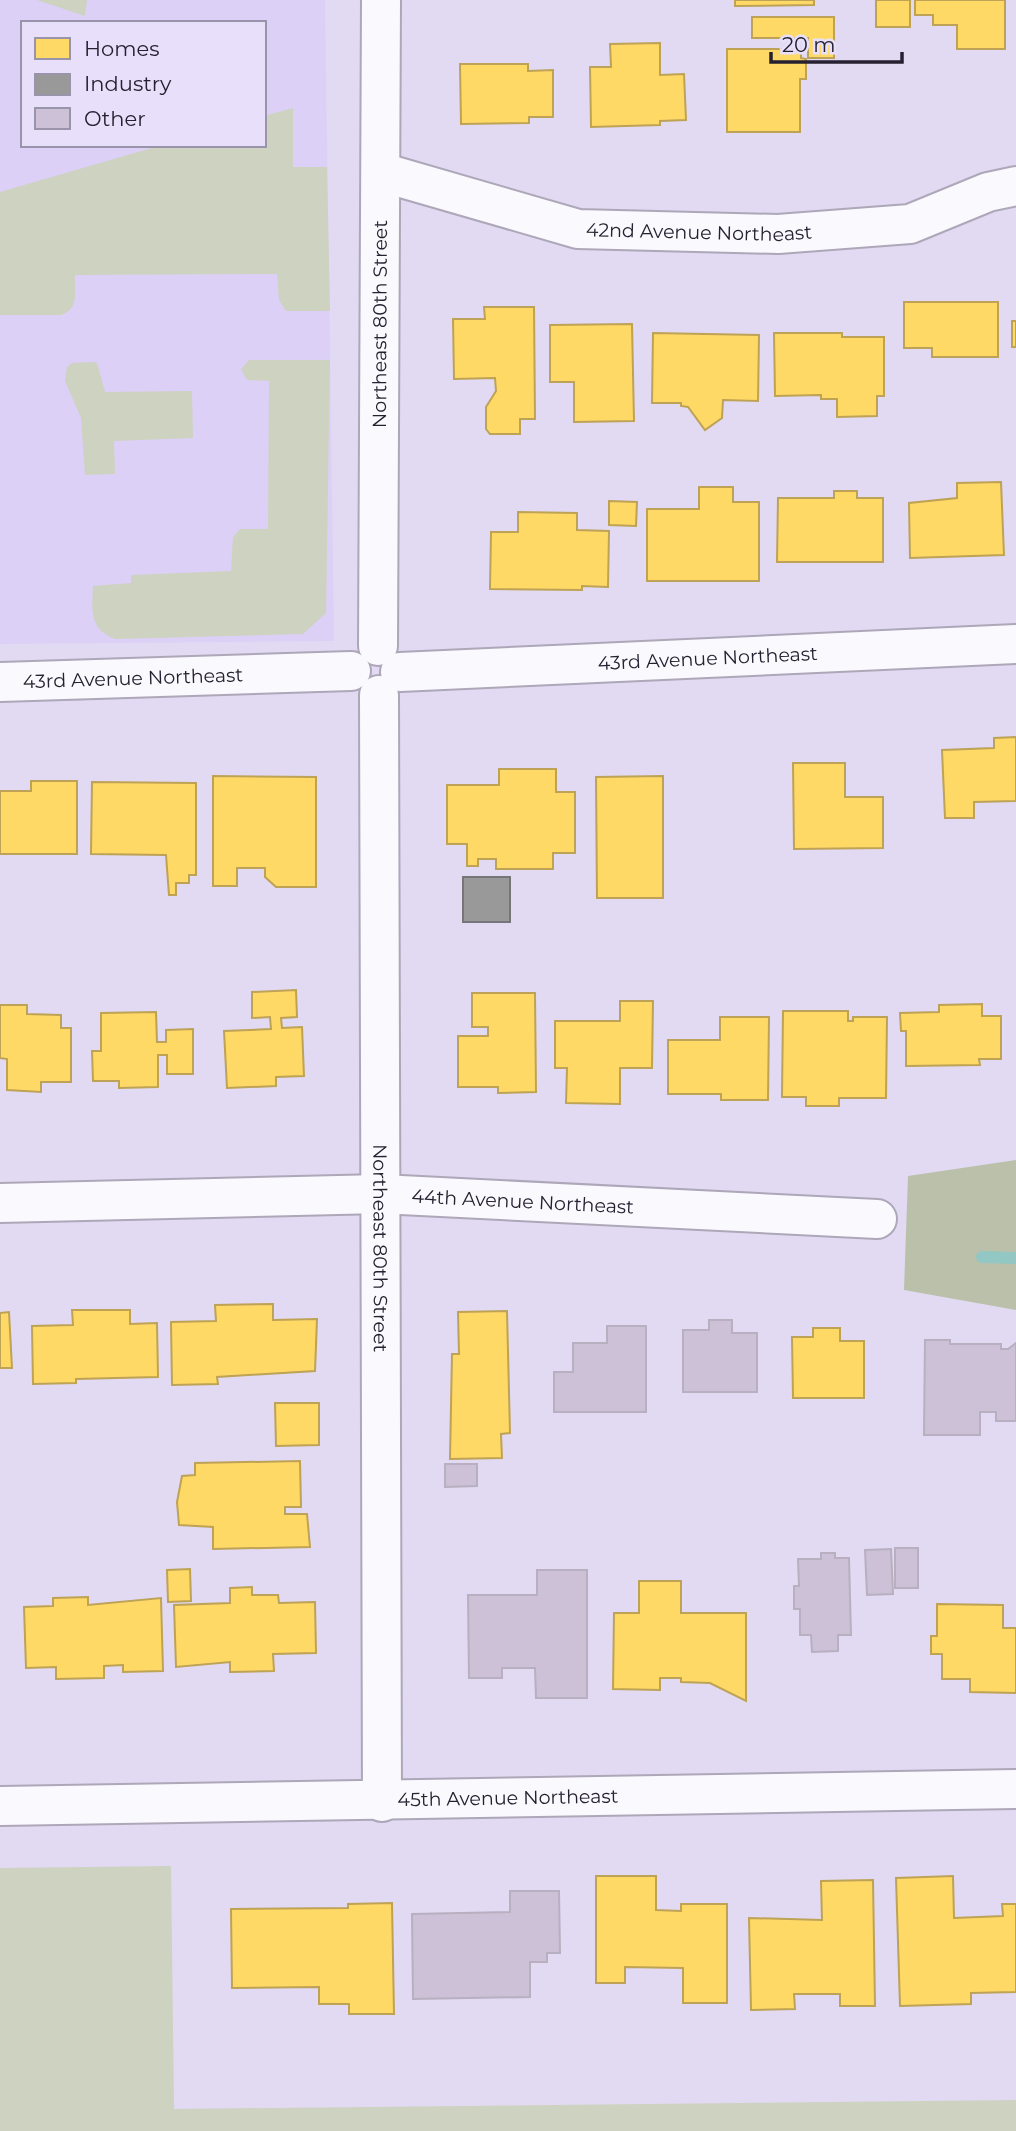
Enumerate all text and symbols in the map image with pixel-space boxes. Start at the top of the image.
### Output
legend [21,21,266,147]
scale bar [771,21,902,65]
text: 20 m [782,32,836,57]
text: Homes [84,36,159,61]
text: Industry [84,71,172,96]
text: Other [84,106,146,131]
street label: 42nd Avenue Northeast [586,218,813,246]
street label: Northeast 80th Street [368,220,392,428]
street label: 43rd Avenue Northeast [597,642,819,675]
street label: 43rd Avenue Northeast [22,663,244,693]
street label: Northeast 80th Street [368,1144,392,1352]
street label: 44th Avenue Northeast [411,1185,635,1219]
street label: 45th Avenue Northeast [397,1785,619,1811]

